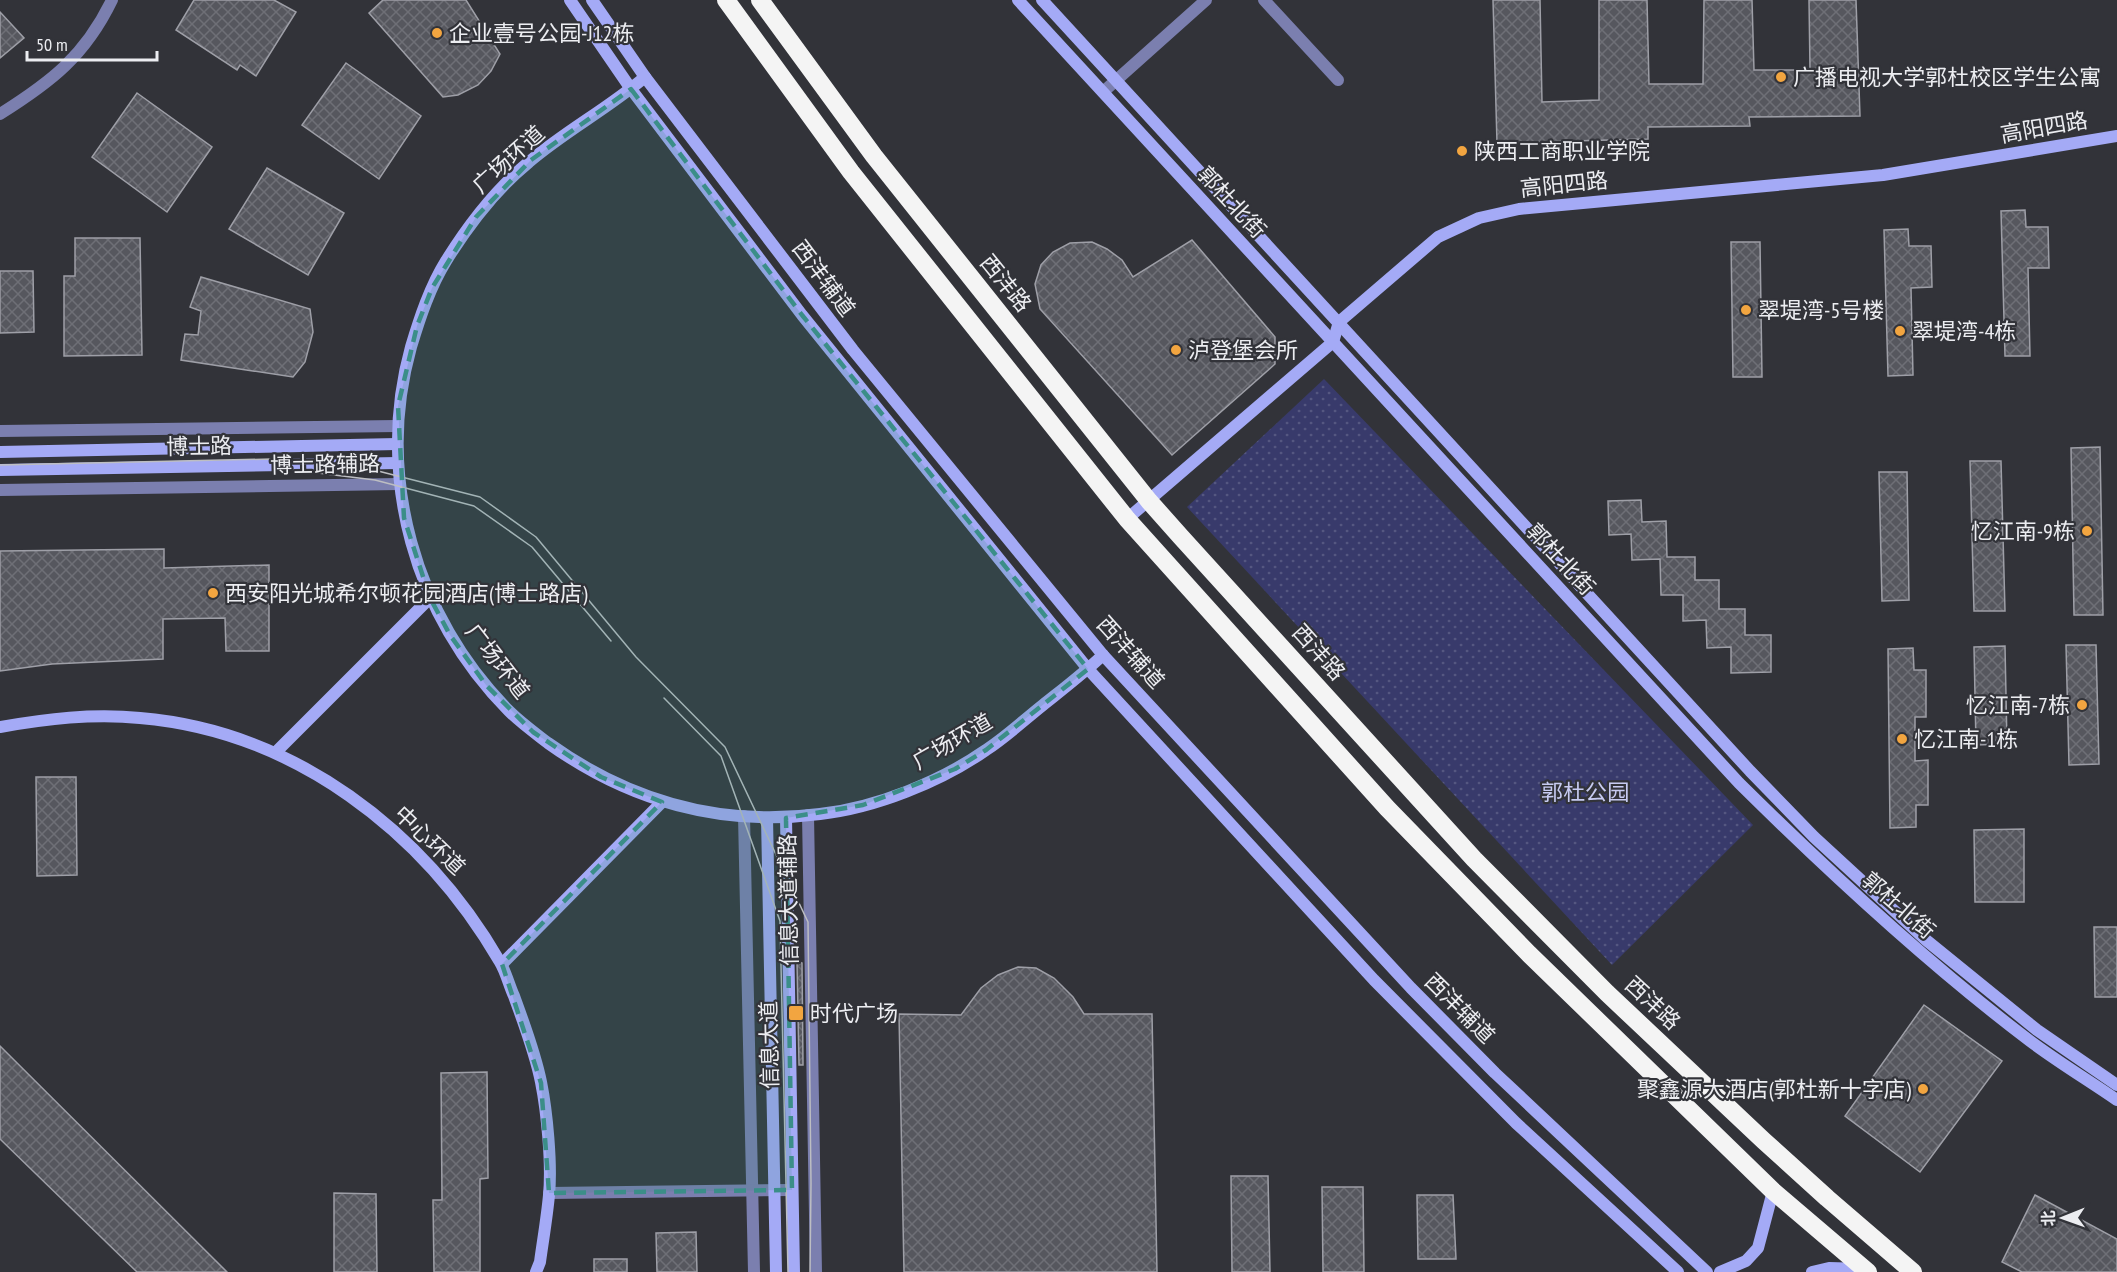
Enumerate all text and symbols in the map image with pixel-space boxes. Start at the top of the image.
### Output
place label: 企业壹号公园-J12栋 [449,19,635,47]
scale bar [27,24,158,62]
marker: 企业壹号公园-J12栋 [430,26,444,40]
text: 50 m [36,33,68,56]
place label: 广播电视大学郭杜校区学生公寓 [1793,63,2101,91]
marker: 广播电视大学郭杜校区学生公寓 [1774,70,1788,84]
street label: 高阳四路 [1998,106,2090,148]
street label: 广场环道 [466,119,550,199]
place label: 陕西工商职业学院 [1474,137,1650,165]
marker: 陕西工商职业学院 [1455,144,1469,158]
street label: 郭杜北街 [1192,160,1272,244]
street label: 高阳四路 [1519,165,1609,203]
street label: 西沣辅道 [786,234,862,322]
street label: 西沣路 [974,249,1038,317]
place label: 翠堤湾-5号楼 [1758,296,1884,324]
marker: 翠堤湾-5号楼 [1739,303,1753,317]
place label: 翠堤湾-4栋 [1912,317,2016,345]
marker: 翠堤湾-4栋 [1893,324,1907,338]
place label: 泸登堡会所 [1188,336,1298,364]
marker: 泸登堡会所 [1169,343,1183,357]
street label: 博士路 [166,431,232,461]
street label: 博士路辅路 [270,449,380,479]
street label: 郭杜北街 [1521,517,1601,601]
place label: 忆江南-9栋 [1971,517,2075,545]
marker: 忆江南-9栋 [2080,524,2094,538]
place label: 西安阳光城希尔顿花园酒店(博士路店) [225,579,588,607]
marker: 西安阳光城希尔顿花园酒店(博士路店) [206,586,220,600]
street label: 西沣辅道 [1091,610,1171,694]
street label: 广场环道 [460,618,536,704]
street label: 西沣路 [1287,618,1351,686]
place label: 忆江南-7栋 [1966,691,2070,719]
marker: 忆江南-7栋 [2075,698,2089,712]
street label: 广场环道 [907,707,997,775]
place label: 忆江南-1栋 [1914,725,2018,753]
marker: 忆江南-1栋 [1895,732,1909,746]
park label: 郭杜公园 [1541,778,1629,806]
street label: 中心环道 [389,799,471,881]
street label: 信息大道辅路 [773,834,803,966]
street label: 郭杜北街 [1857,866,1941,944]
street label: 西沣辅道 [1419,967,1501,1049]
street label: 西沣路 [1619,970,1687,1036]
place label: 时代广场 [810,999,898,1027]
street label: 信息大道 [754,1001,784,1089]
marker: 时代广场 [787,1004,805,1022]
place label: 聚鑫源大酒店(郭杜新十字店) [1637,1075,1912,1103]
marker: 聚鑫源大酒店(郭杜新十字店) [1916,1082,1930,1096]
north arrow [2033,1188,2093,1248]
text: 北 [2038,1210,2058,1226]

